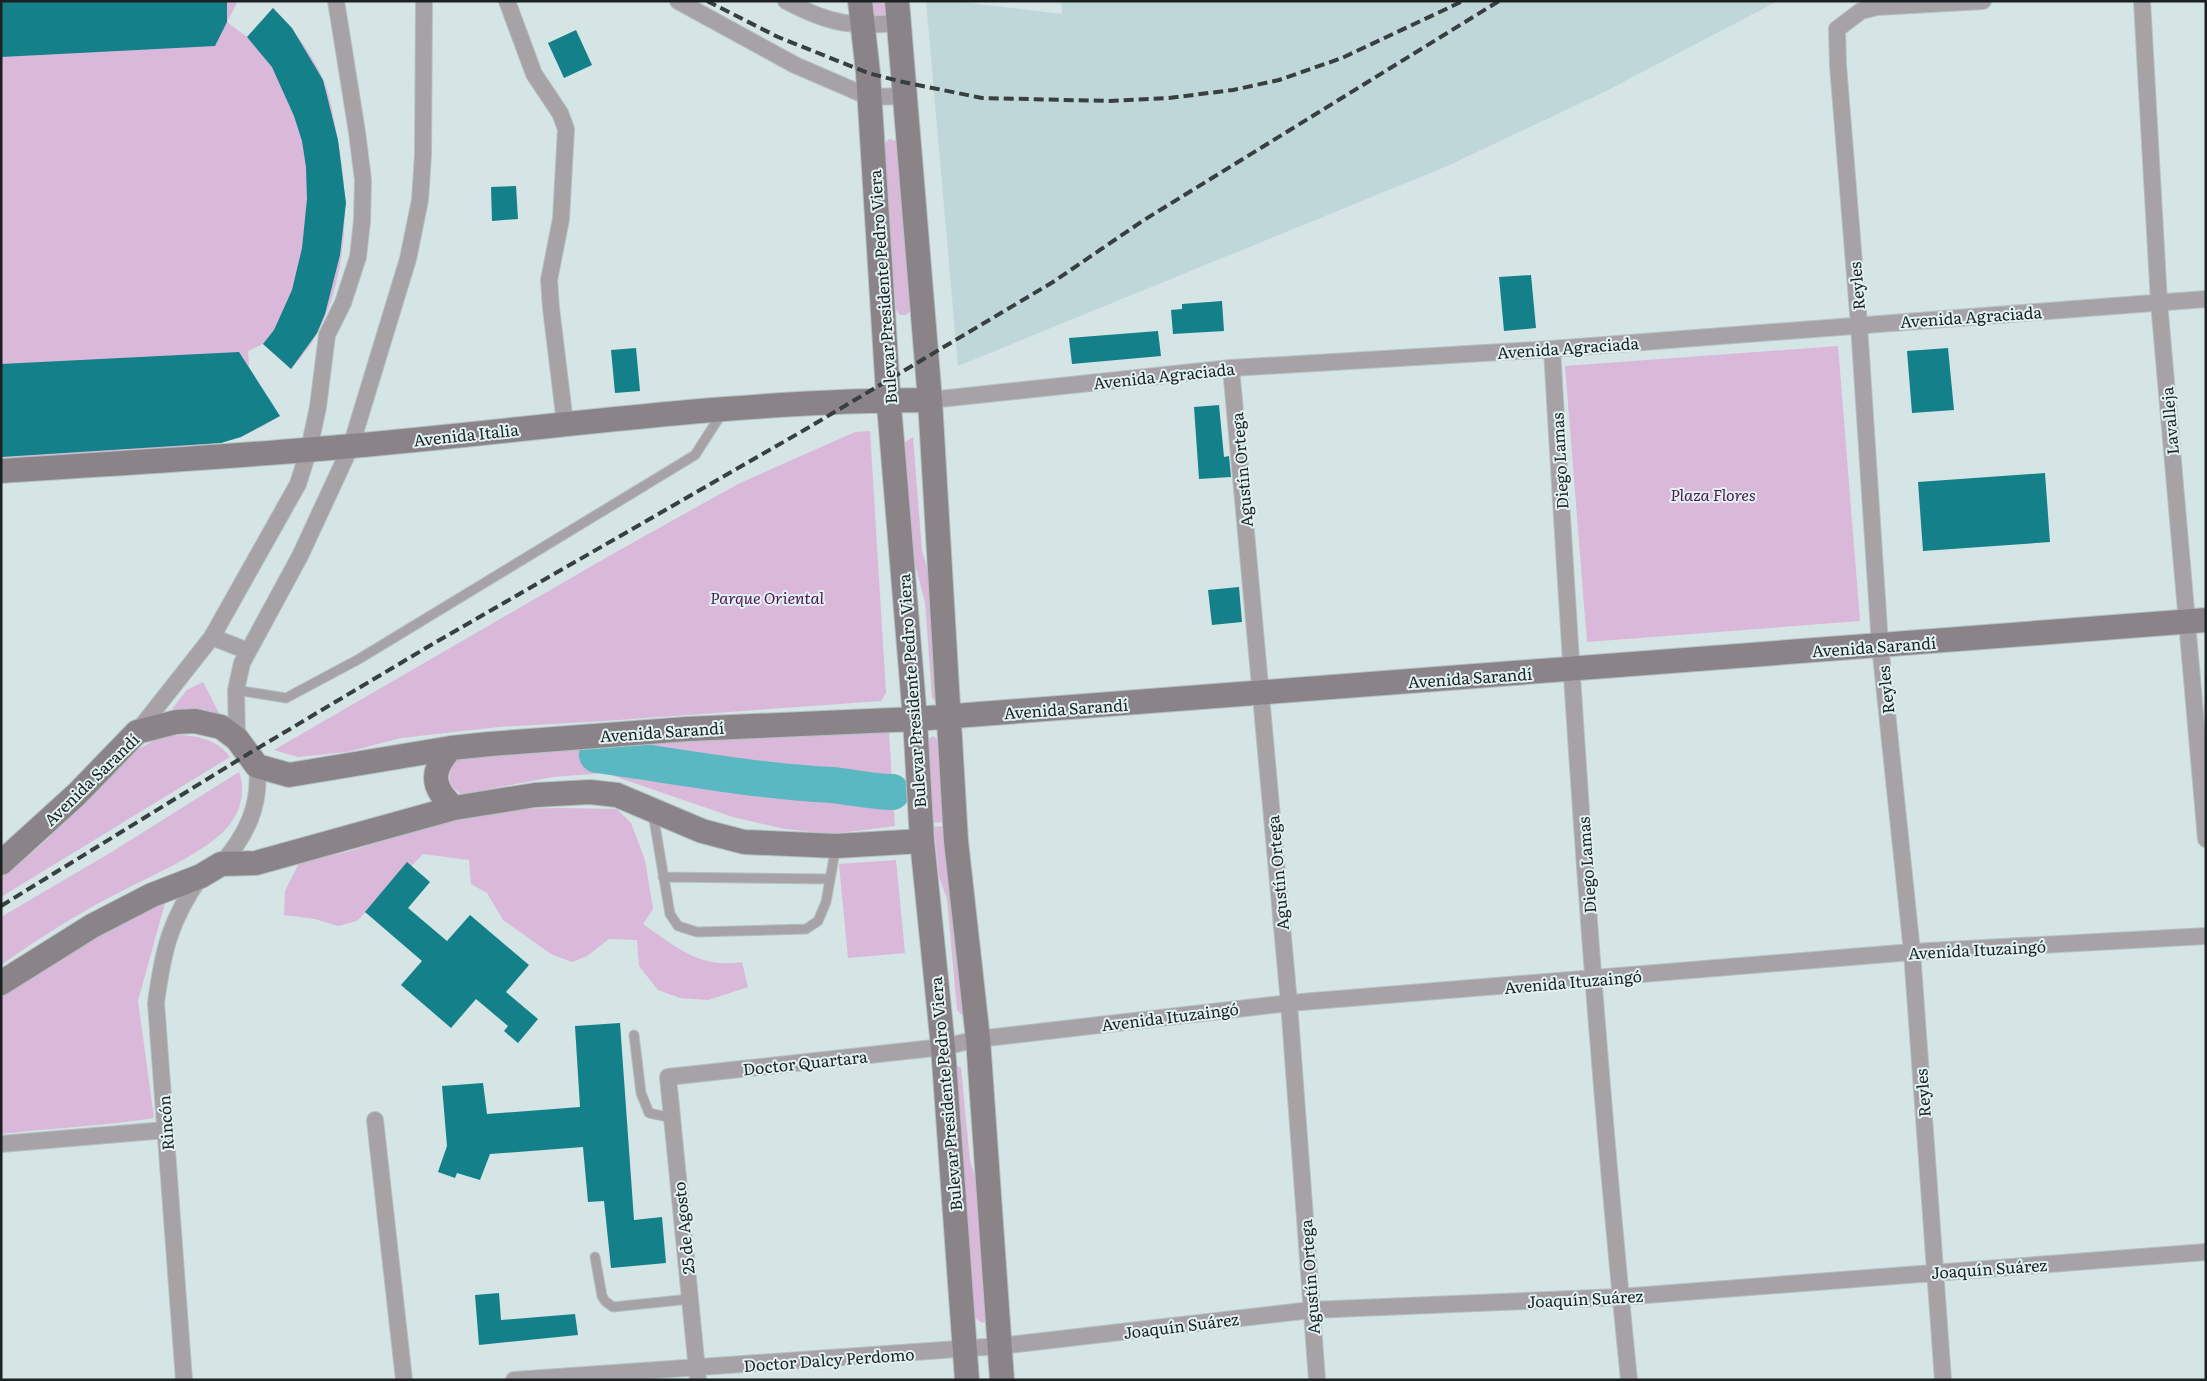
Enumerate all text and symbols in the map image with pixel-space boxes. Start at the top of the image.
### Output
street label: Bulevar Presidente Pedro Viera [862,169,902,405]
street label: Reyles [1842,261,1870,311]
street label: Avenida Agraciada [1899,299,2043,333]
street label: Avenida Agraciada [1496,330,1640,364]
street label: Avenida Agraciada [1092,356,1236,394]
street label: Lavalleja [2154,386,2184,456]
street label: Agustín Ortega [1224,411,1258,528]
street label: Diego Lamas [1544,412,1574,510]
street label: Avenida Italia [412,417,520,451]
park label: Plaza Flores [1670,482,1756,506]
street label: Bulevar Presidente Pedro Viera [891,573,931,809]
park label: Parque Oriental [710,585,824,609]
street label: Avenida Sarandí [1811,630,1937,662]
street label: Avenida Sarandí [1407,661,1533,693]
street label: Reyles [1871,665,1899,715]
street label: Avenida Sarandí [1003,692,1129,724]
street label: Avenida Sarandí [599,715,725,747]
street label: Avenida Sarandí [38,727,144,831]
street label: Agustín Ortega [1260,814,1294,931]
street label: Diego Lamas [1571,816,1601,914]
street label: Avenida Ituzaingó [1907,933,2047,965]
street label: Avenida Ituzaingó [1503,963,1643,999]
street label: Bulevar Presidente Pedro Viera [923,976,967,1212]
street label: Avenida Ituzaingó [1100,996,1240,1036]
street label: Doctor Quartara [741,1043,869,1080]
street label: Reyles [1908,1068,1936,1118]
street label: Rincón [151,1094,179,1151]
street label: 25 de Agosto [666,1181,700,1275]
street label: Agustín Ortega [1293,1218,1325,1335]
street label: Joaquín Suárez [1930,1252,2048,1284]
street label: Joaquín Suárez [1526,1283,1644,1313]
street label: Joaquín Suárez [1122,1306,1240,1344]
street label: Doctor Dalcy Perdomo [743,1341,915,1377]

